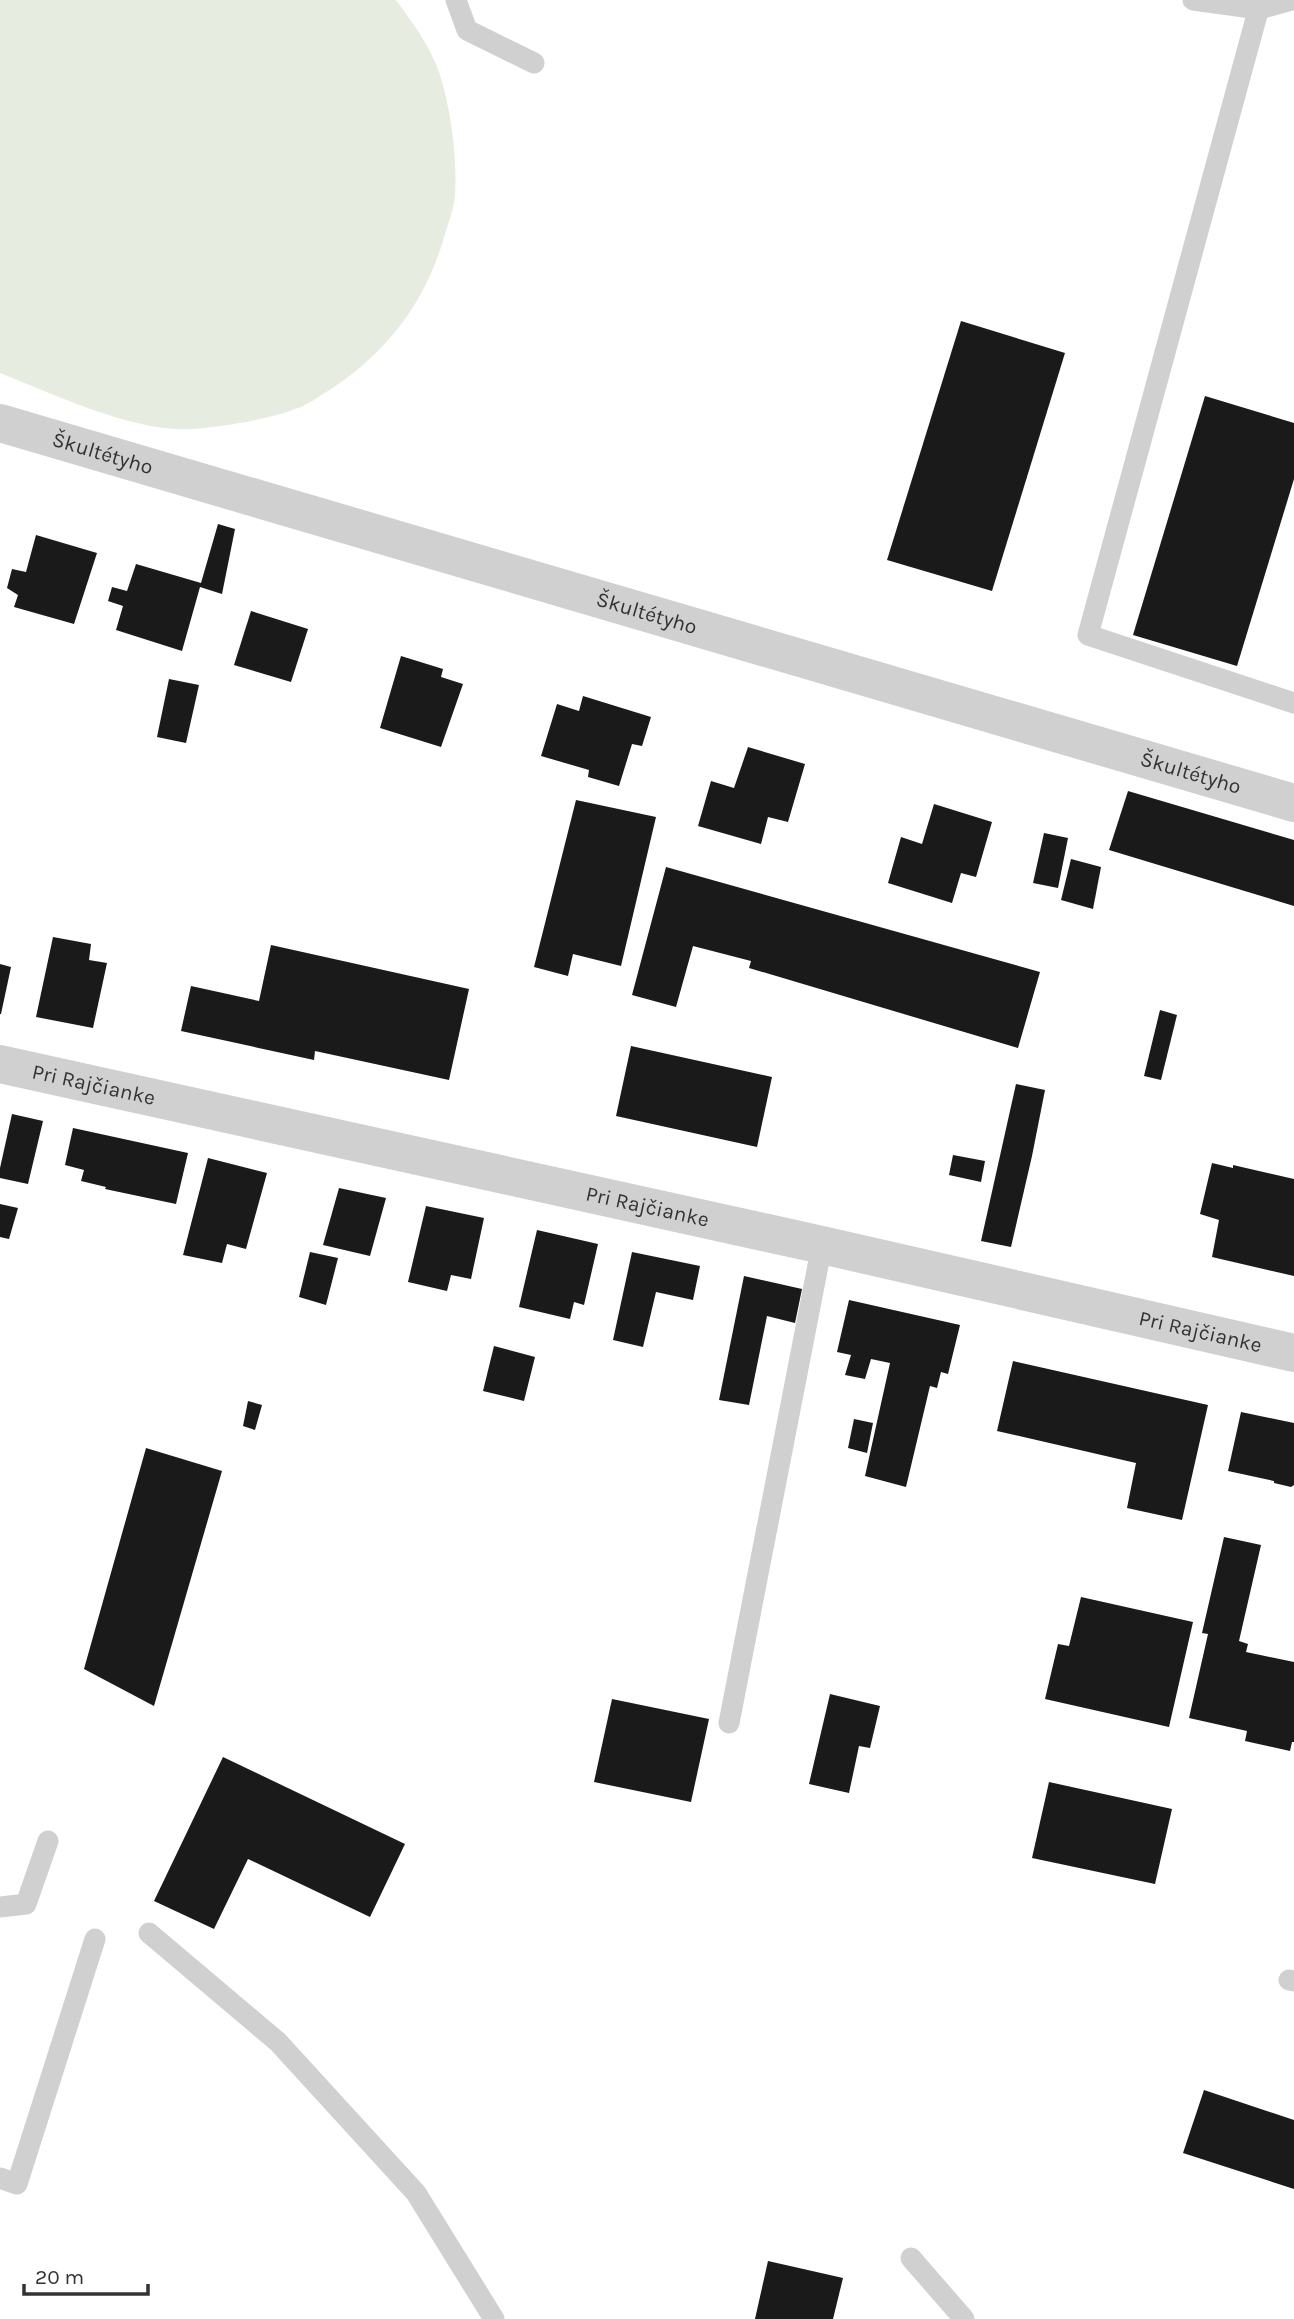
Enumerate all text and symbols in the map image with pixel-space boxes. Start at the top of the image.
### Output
street label: Škultétyho [50,427,156,479]
street label: Škultétyho [594,587,700,639]
street label: Škultétyho [1138,747,1244,799]
street label: Pri Rajčianke [30,1059,158,1110]
street label: Pri Rajčianke [584,1181,711,1232]
street label: Pri Rajčianke [1137,1306,1264,1357]
scale bar [24,2252,149,2296]
text: 20 m [35,2265,84,2289]

